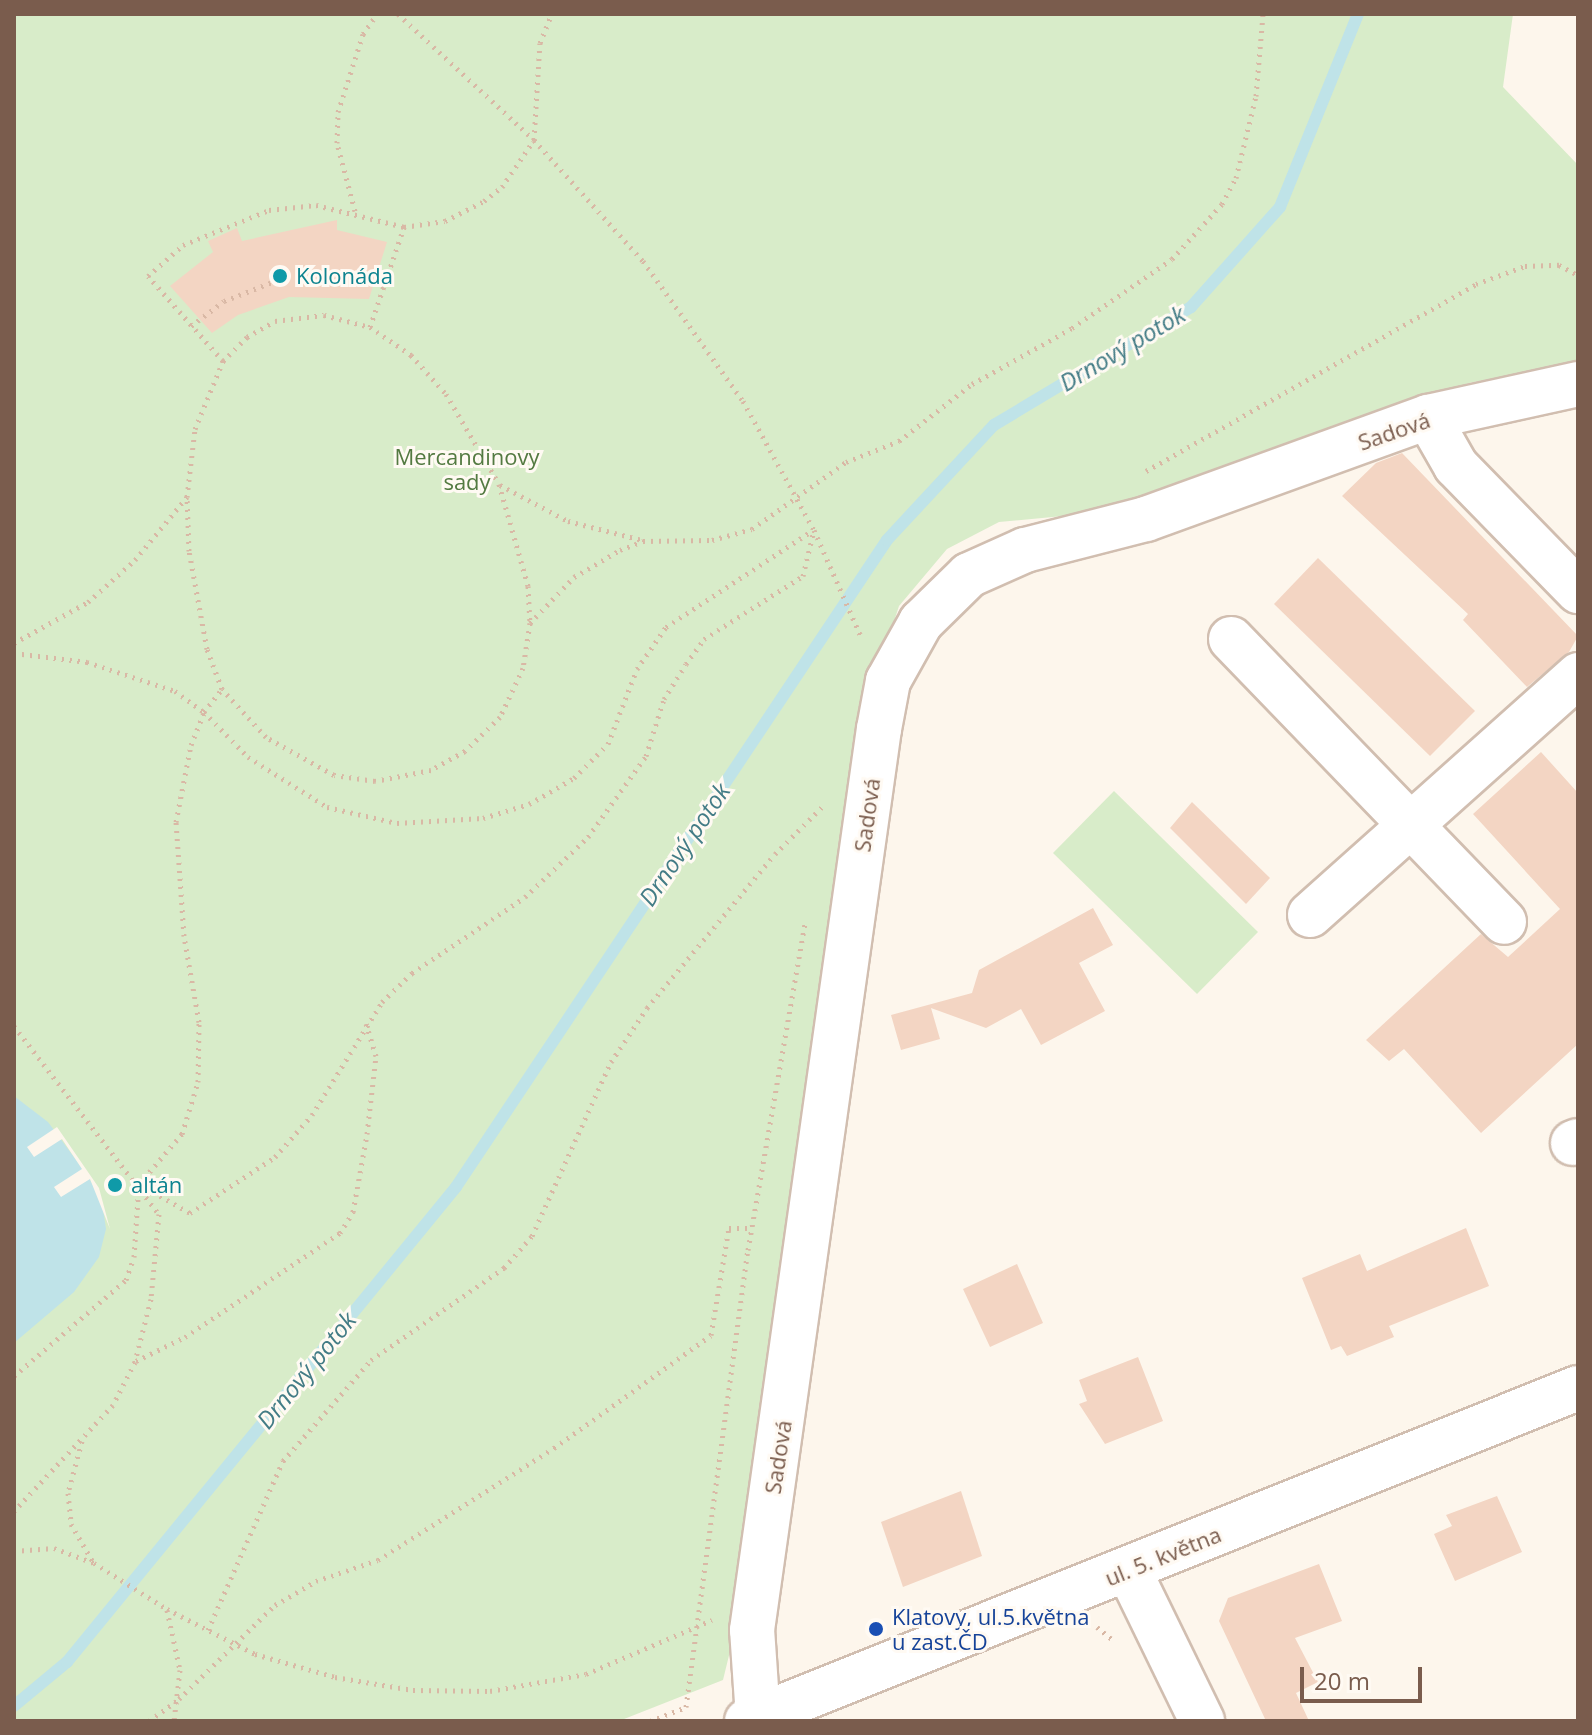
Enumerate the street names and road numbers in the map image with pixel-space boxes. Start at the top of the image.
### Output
street label: Sadová [1355,406,1433,456]
street label: Sadová [849,776,885,854]
street label: Sadová [759,1418,797,1496]
street label: ul. 5. května [1101,1521,1225,1591]

